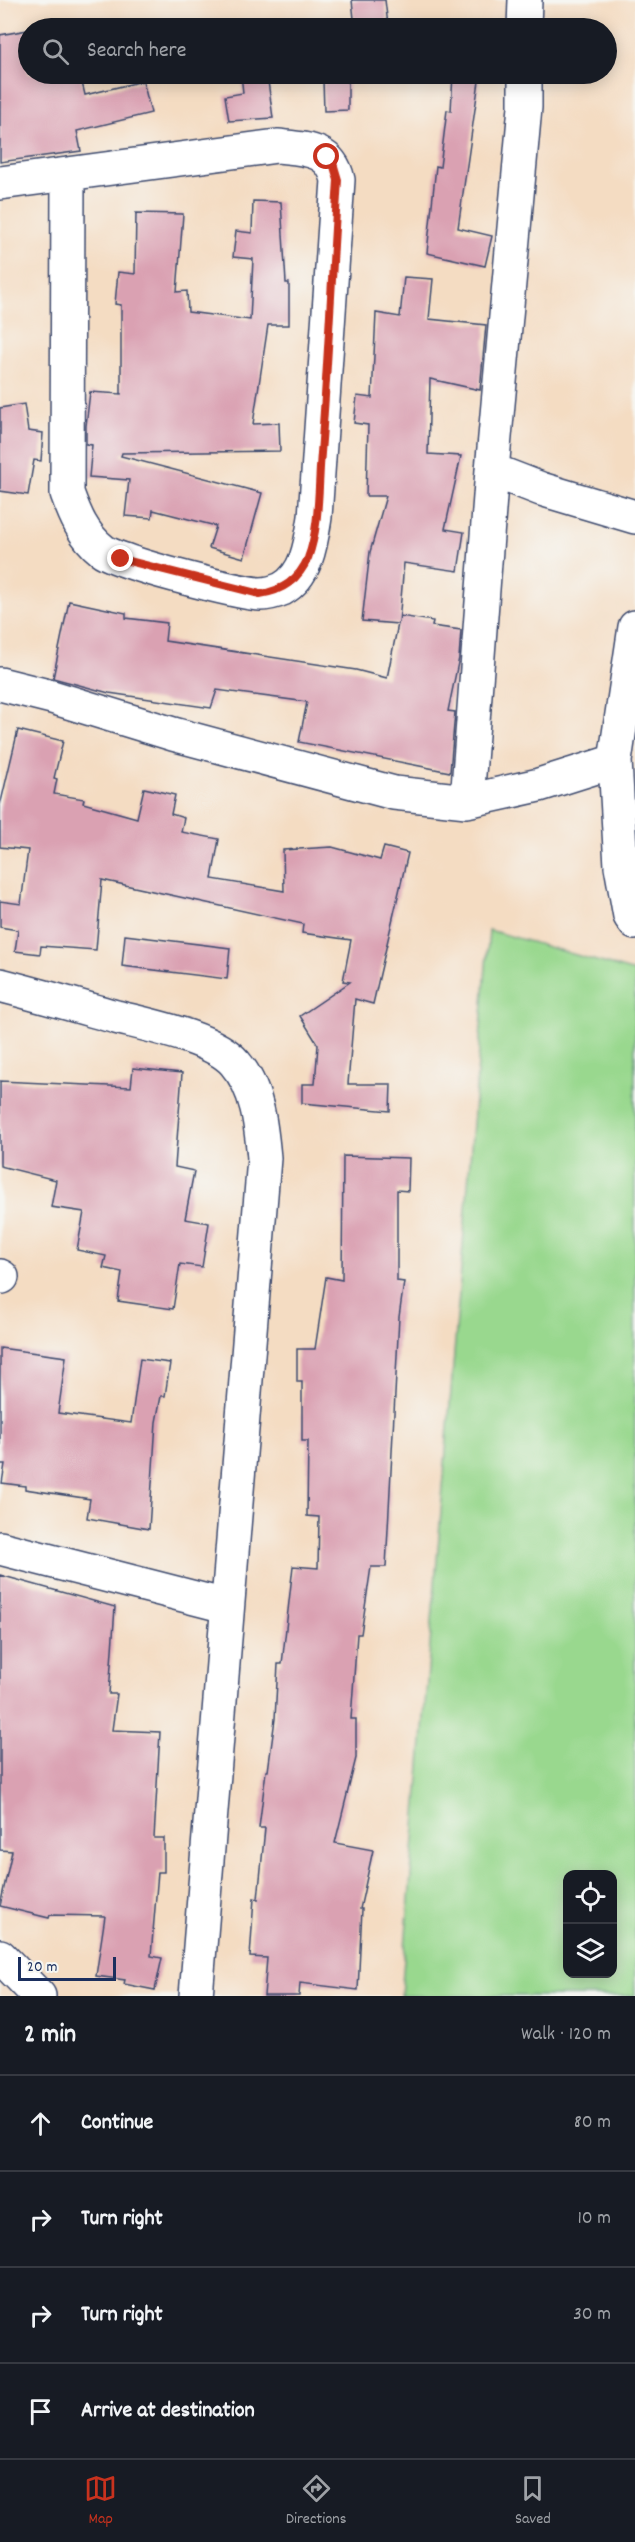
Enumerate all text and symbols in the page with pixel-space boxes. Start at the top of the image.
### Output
search box [18,18,617,84]
icon: search [39,35,72,68]
text: Search here [87,36,186,67]
route start [313,143,339,169]
route end [107,545,133,571]
map controls [563,1870,617,1978]
button: locate [563,1870,617,1924]
button: layers [563,1924,617,1978]
scale bar [18,1954,116,1982]
text: 20 m [27,1956,57,1979]
text: 2 min [24,2017,76,2054]
text: Walk · 120 m [521,2021,611,2049]
icon: ahead [24,2107,57,2140]
text: Continue [81,2108,153,2139]
text: 80 m [574,2109,611,2137]
icon: right [24,2203,57,2236]
text: Turn right [81,2204,163,2235]
text: 10 m [577,2205,611,2233]
icon: right [24,2299,57,2332]
text: Turn right [81,2300,163,2331]
text: 30 m [573,2301,611,2329]
icon: arrive [24,2395,57,2428]
text: Arrive at destination [81,2396,255,2427]
tab: Map [84,2472,117,2531]
tab: Directions [286,2472,346,2531]
tab: Saved [515,2472,551,2531]

